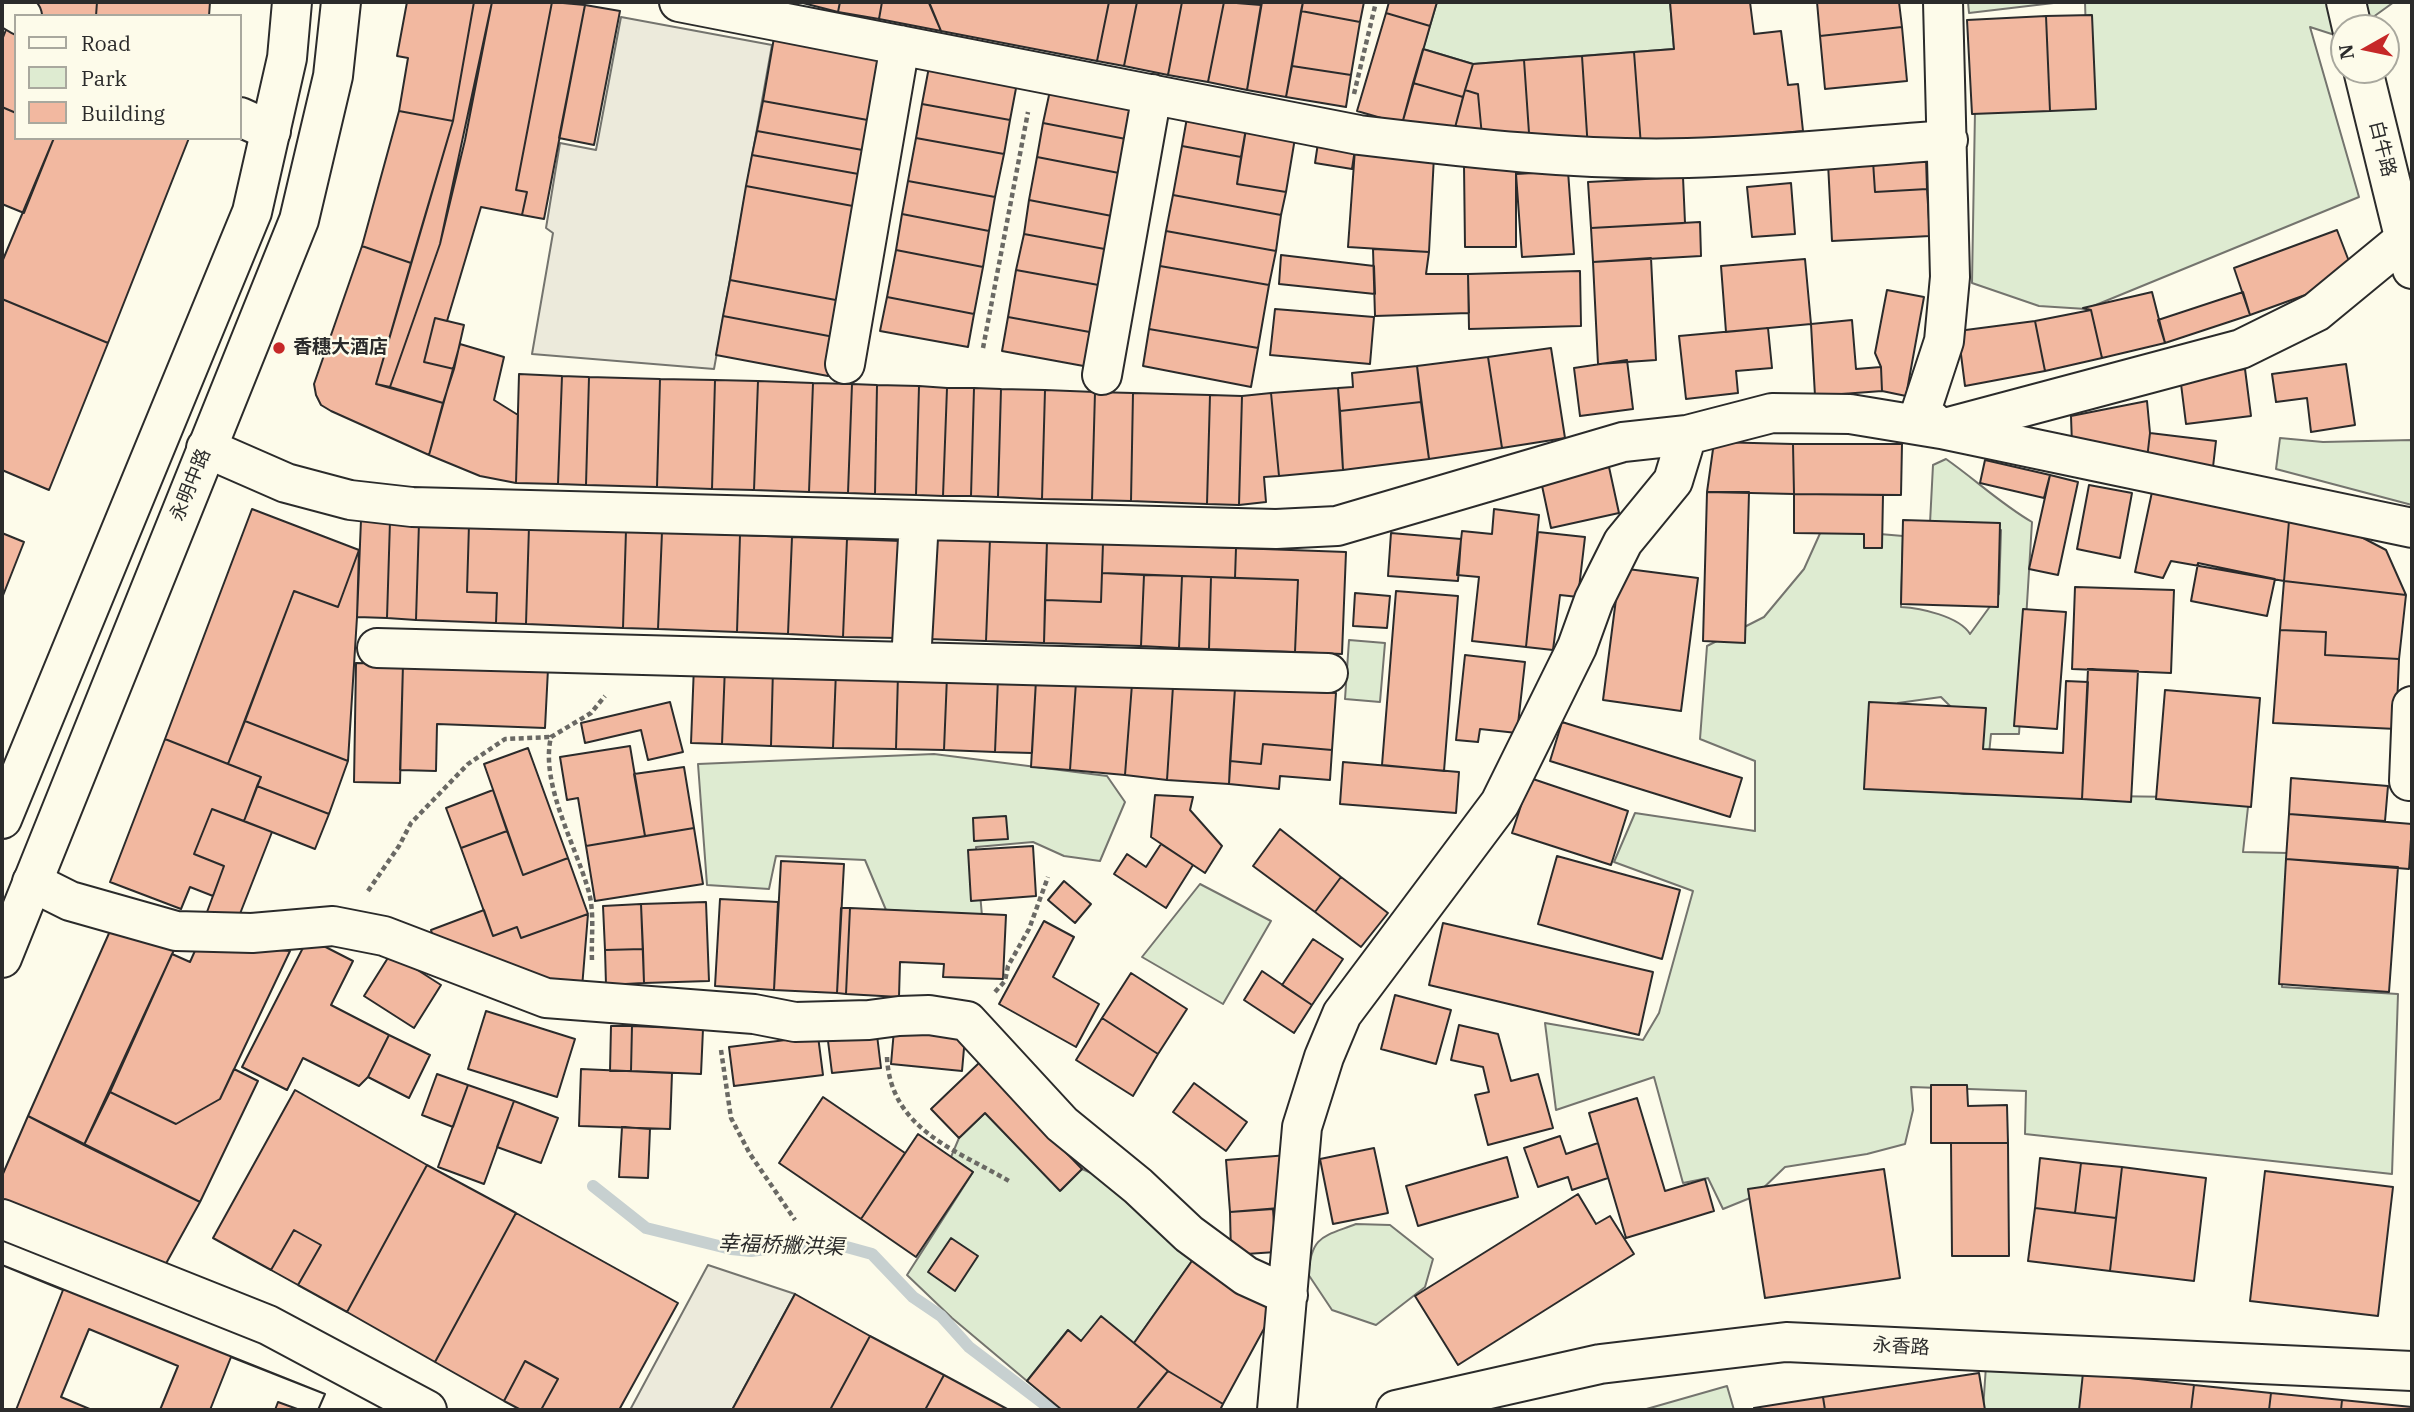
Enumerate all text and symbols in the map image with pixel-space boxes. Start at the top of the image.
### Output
legend [14,14,242,140]
north arrow [2330,14,2400,84]
text: Road [81,29,131,57]
text: N [2333,43,2359,61]
text: Park [81,64,127,92]
text: Building [81,99,165,127]
street label: 白牛路 [2364,119,2400,179]
place label: 香穗大酒店 [293,337,388,359]
marker: 香穗大酒店 [271,340,287,356]
street label: 永明中路 [166,445,216,525]
water label: 幸福桥撇洪渠 [718,1231,844,1261]
street label: 永香路 [1872,1334,1930,1360]

